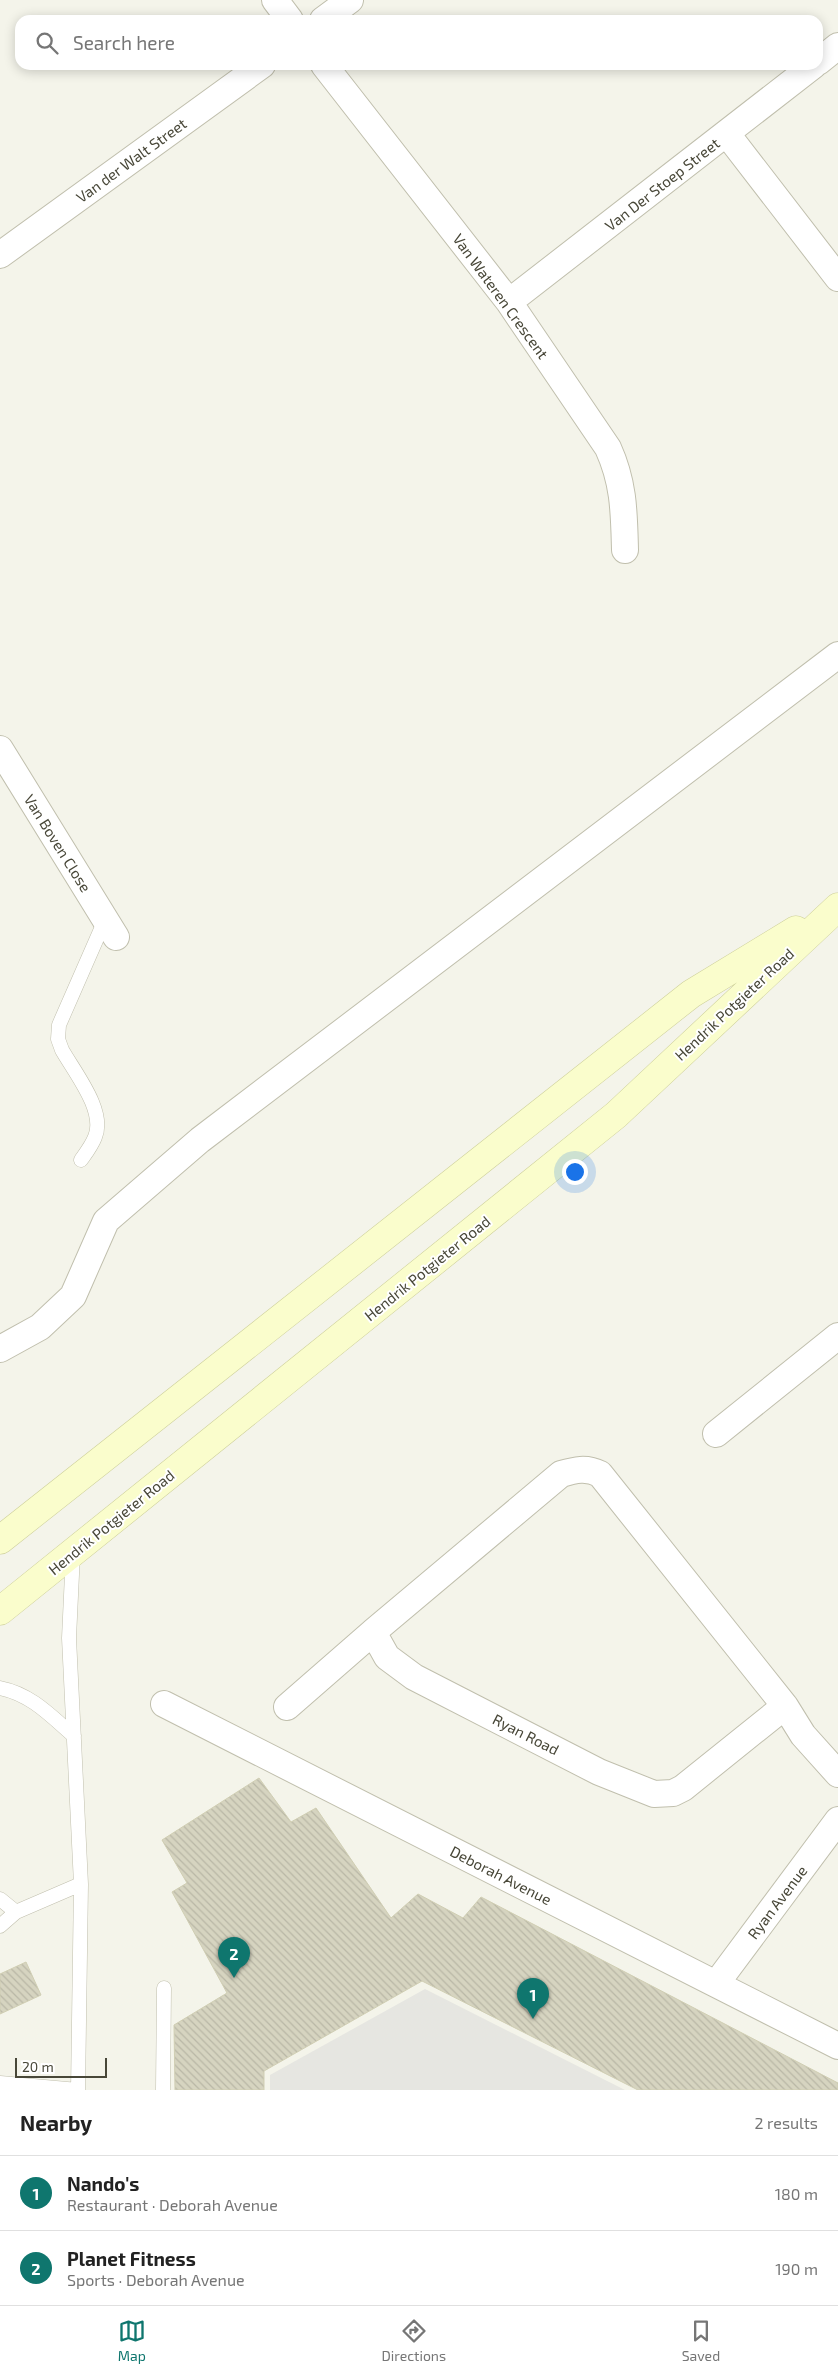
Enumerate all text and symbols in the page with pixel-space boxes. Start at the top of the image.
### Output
search box [15,15,823,70]
icon: search [33,29,61,57]
text: Search here [73,31,175,54]
street label: Van der Walt Street [72,114,190,206]
street label: Van Der Stoep Street [601,134,723,234]
street label: Van Wateren Crescent [449,230,553,362]
street label: Van Boven Close [21,791,95,895]
street label: Hendrik Potgieter Road [671,944,797,1064]
your location [562,1159,588,1185]
street label: Hendrik Potgieter Road [361,1212,493,1324]
street label: Hendrik Potgieter Road [45,1466,177,1578]
street label: Ryan Road [490,1710,562,1758]
street label: Deborah Avenue [447,1842,555,1908]
street label: Ryan Avenue [744,1862,810,1942]
pin: 2 [218,1937,250,1978]
pin: 1 [517,1978,549,2019]
scale bar [15,2055,108,2078]
text: 20 m [22,2058,54,2075]
text: Nearby [20,2110,92,2135]
text: 2 results [755,2113,818,2132]
text: Nando's [67,2172,139,2195]
text: 1 [33,2184,39,2203]
text: 180 m [775,2184,818,2203]
text: Restaurant · Deborah Avenue [67,2195,278,2214]
text: Planet Fitness [67,2247,196,2270]
text: 2 [31,2259,41,2278]
text: 190 m [775,2259,818,2278]
text: Sports · Deborah Avenue [67,2270,245,2289]
tab: Map [118,2317,146,2364]
tab: Directions [382,2317,446,2364]
tab: Saved [682,2317,720,2364]

